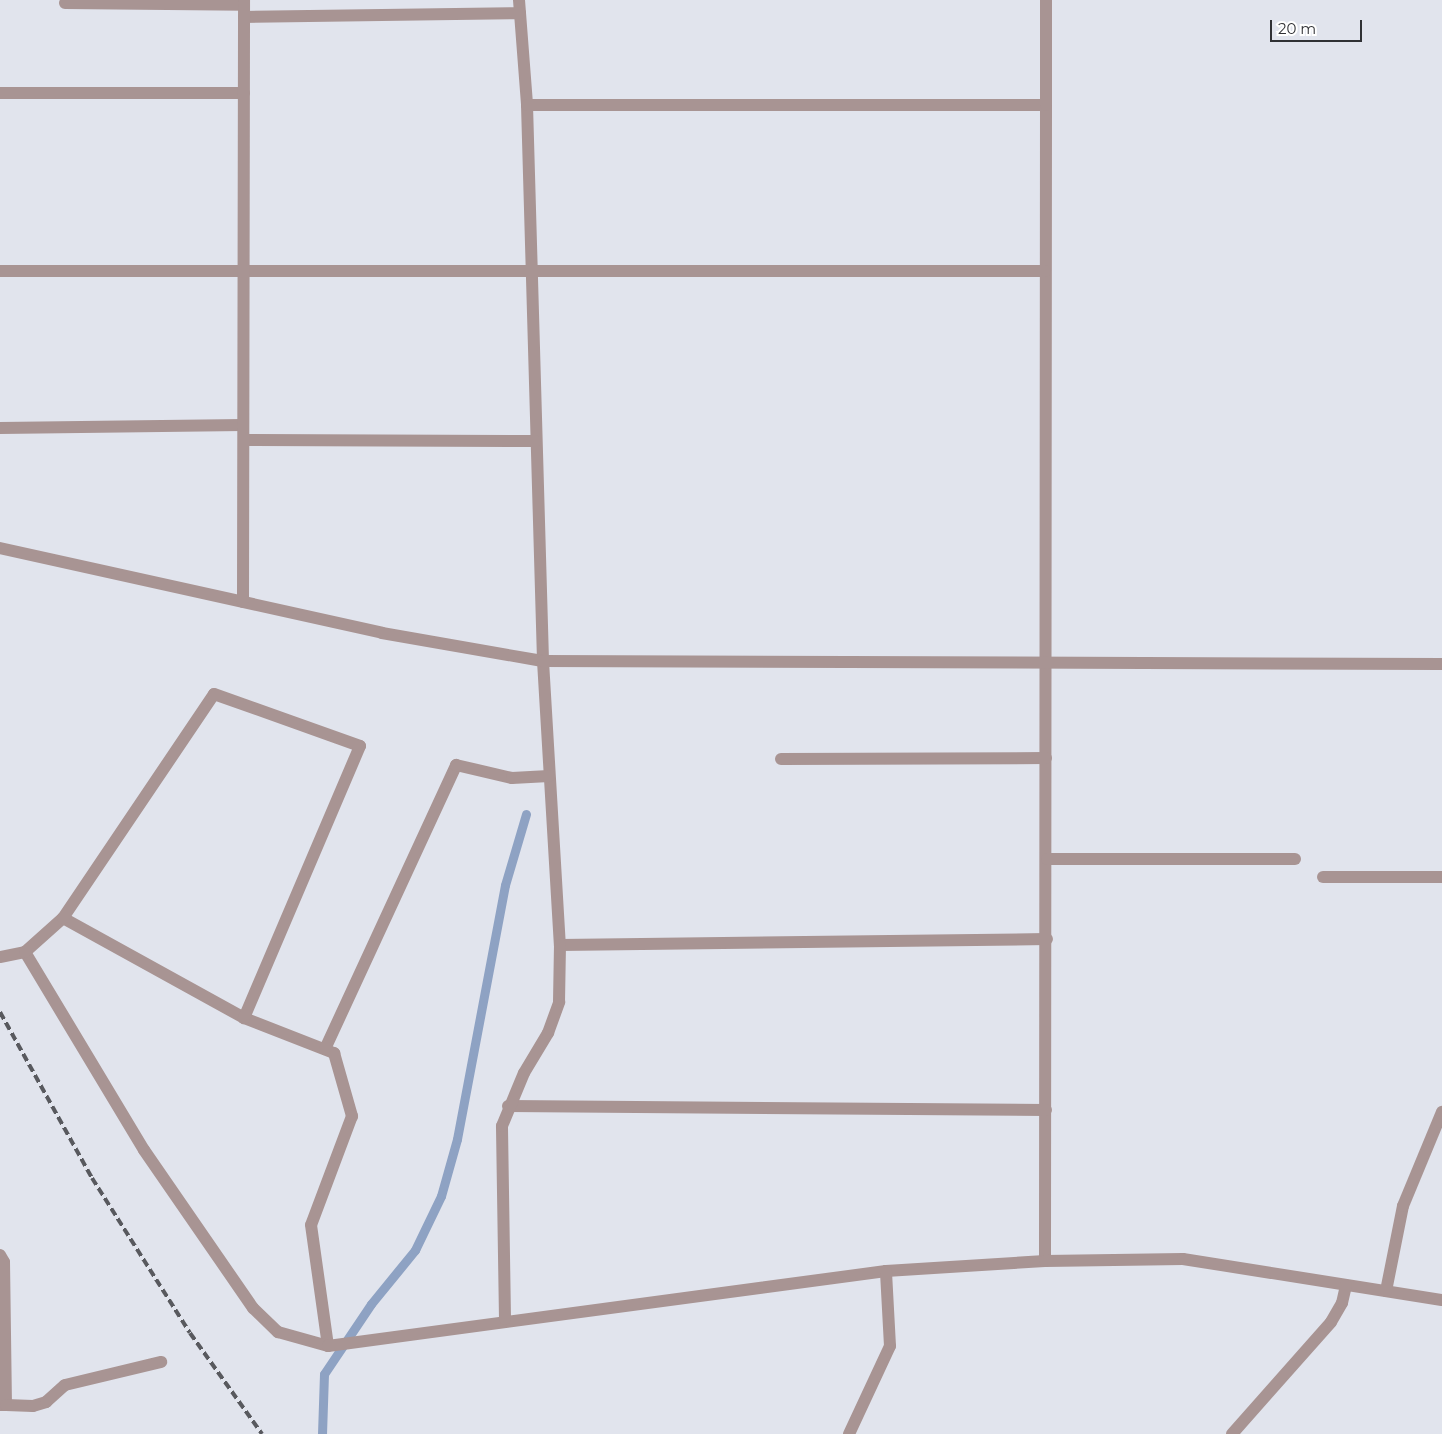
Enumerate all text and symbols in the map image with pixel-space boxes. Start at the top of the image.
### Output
scale bar [1272,10,1364,42]
text: 20 m [1278,19,1316,38]

